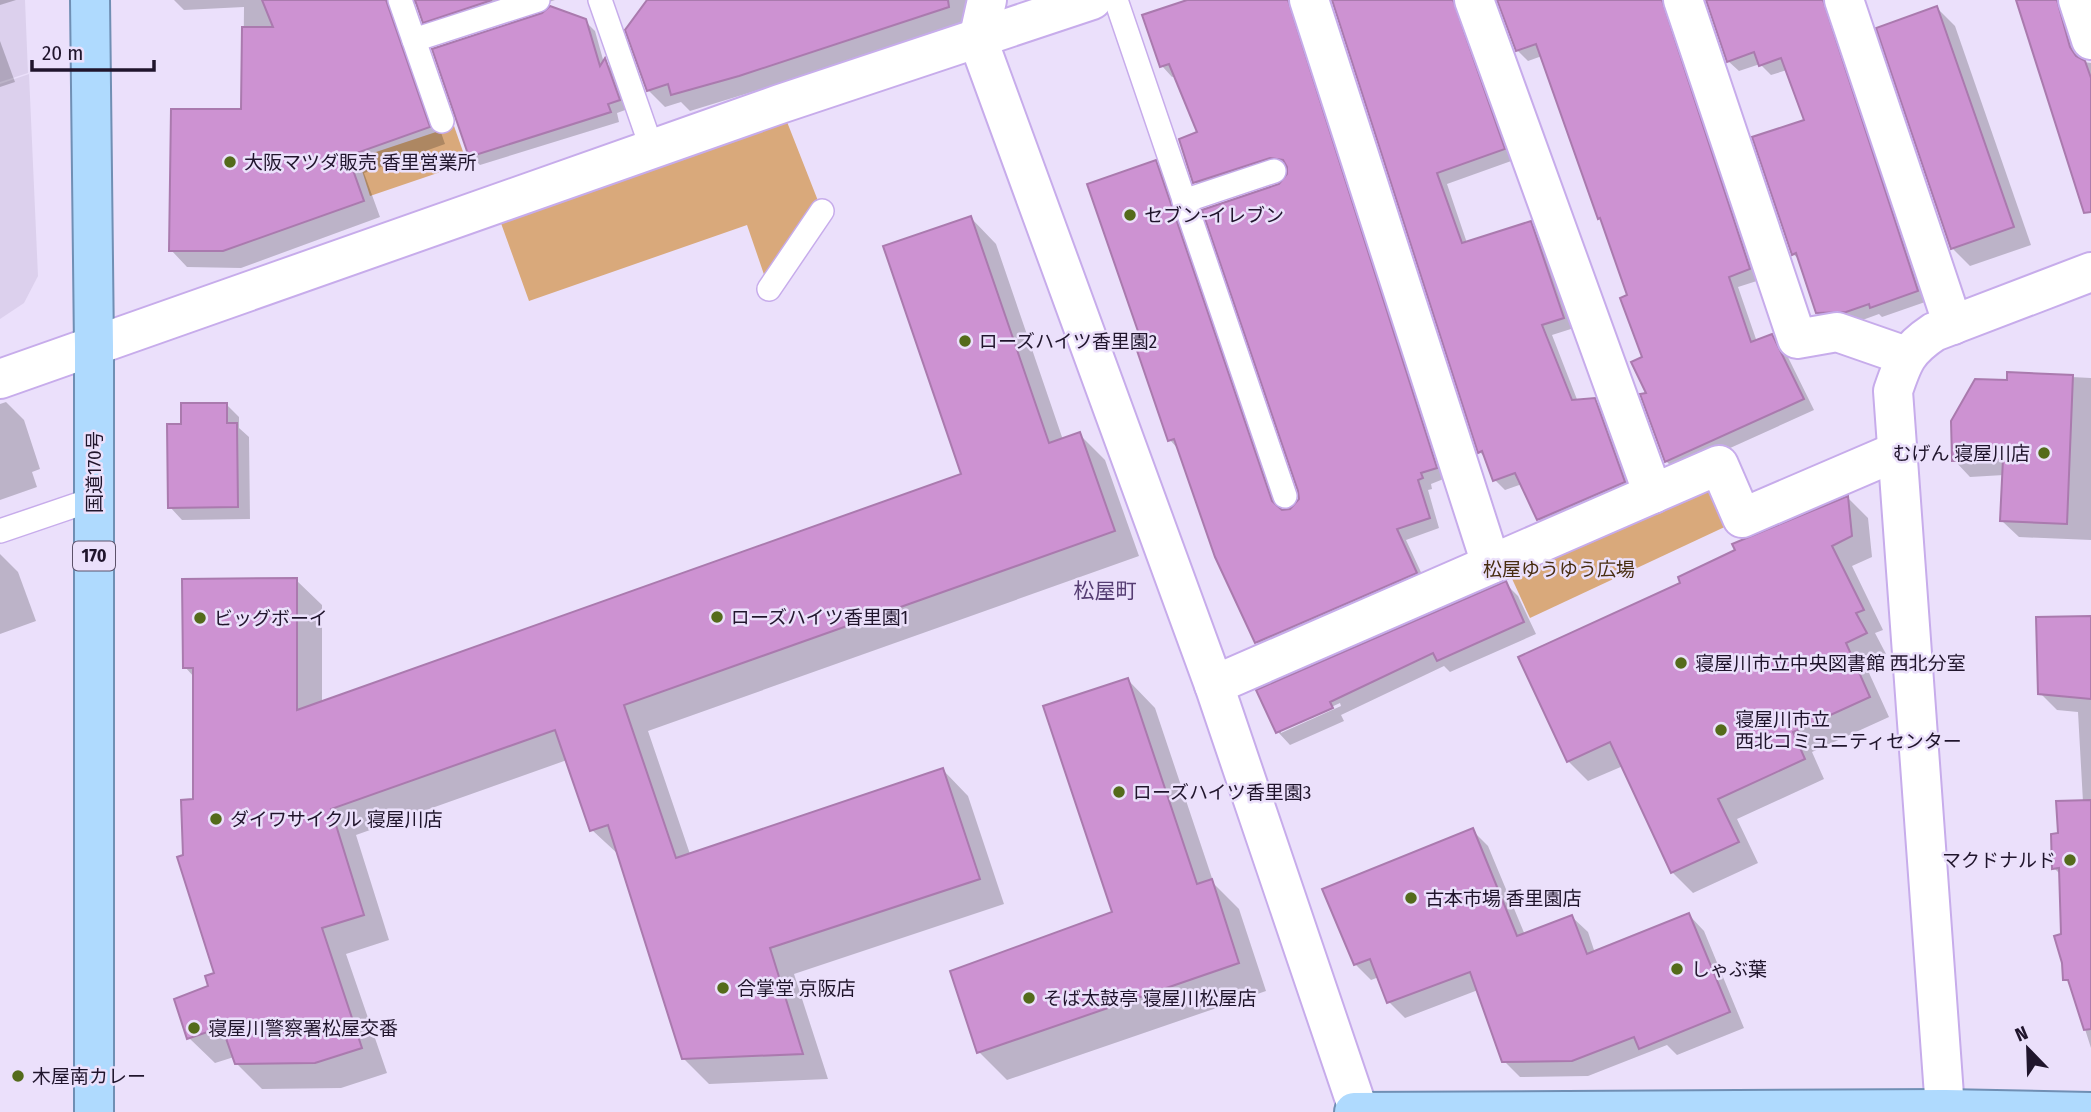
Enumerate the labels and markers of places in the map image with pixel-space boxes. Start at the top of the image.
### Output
place label: 大阪マツダ販売 香里営業所 [244,151,476,174]
marker: 大阪マツダ販売 香里営業所 [222,154,238,170]
place label: セブン-イレブン [1144,204,1284,227]
marker: セブン-イレブン [1122,207,1138,223]
place label: ローズハイツ香里園2 [979,330,1157,353]
marker: ローズハイツ香里園2 [957,333,973,349]
place label: むげん 寝屋川店 [1893,442,2030,465]
marker: むげん 寝屋川店 [2036,445,2052,461]
place label: ローズハイツ香里園1 [731,606,908,629]
place label: ビッグボーイ [214,607,328,630]
marker: ローズハイツ香里園1 [709,609,725,625]
marker: ビッグボーイ [192,610,208,626]
place label: 寝屋川市立中央図書館 西北分室 [1695,652,1965,675]
marker: 寝屋川市立中央図書館 西北分室 [1673,655,1689,671]
place label: 寝屋川市立 西北コミュニティセンター [1735,708,1962,753]
marker: 寝屋川市立 西北コミュニティセンター [1713,722,1729,738]
place label: ローズハイツ香里園3 [1133,781,1311,804]
marker: ローズハイツ香里園3 [1111,784,1127,800]
place label: ダイワサイクル 寝屋川店 [230,808,443,831]
marker: ダイワサイクル 寝屋川店 [208,811,224,827]
place label: マクドナルド [1942,849,2056,872]
marker: マクドナルド [2062,852,2078,868]
place label: 古本市場 香里園店 [1425,887,1581,910]
marker: 古本市場 香里園店 [1403,890,1419,906]
place label: しゃぶ葉 [1691,958,1767,981]
marker: しゃぶ葉 [1669,961,1685,977]
place label: 合掌堂 京阪店 [737,977,855,1000]
marker: 合掌堂 京阪店 [715,980,731,996]
place label: そば太鼓亭 寝屋川松屋店 [1043,987,1256,1010]
marker: そば太鼓亭 寝屋川松屋店 [1021,990,1037,1006]
place label: 寝屋川警察署松屋交番 [208,1017,398,1040]
marker: 寝屋川警察署松屋交番 [186,1020,202,1036]
place label: 木屋南カレー [32,1065,146,1088]
marker: 木屋南カレー [10,1068,26,1084]

